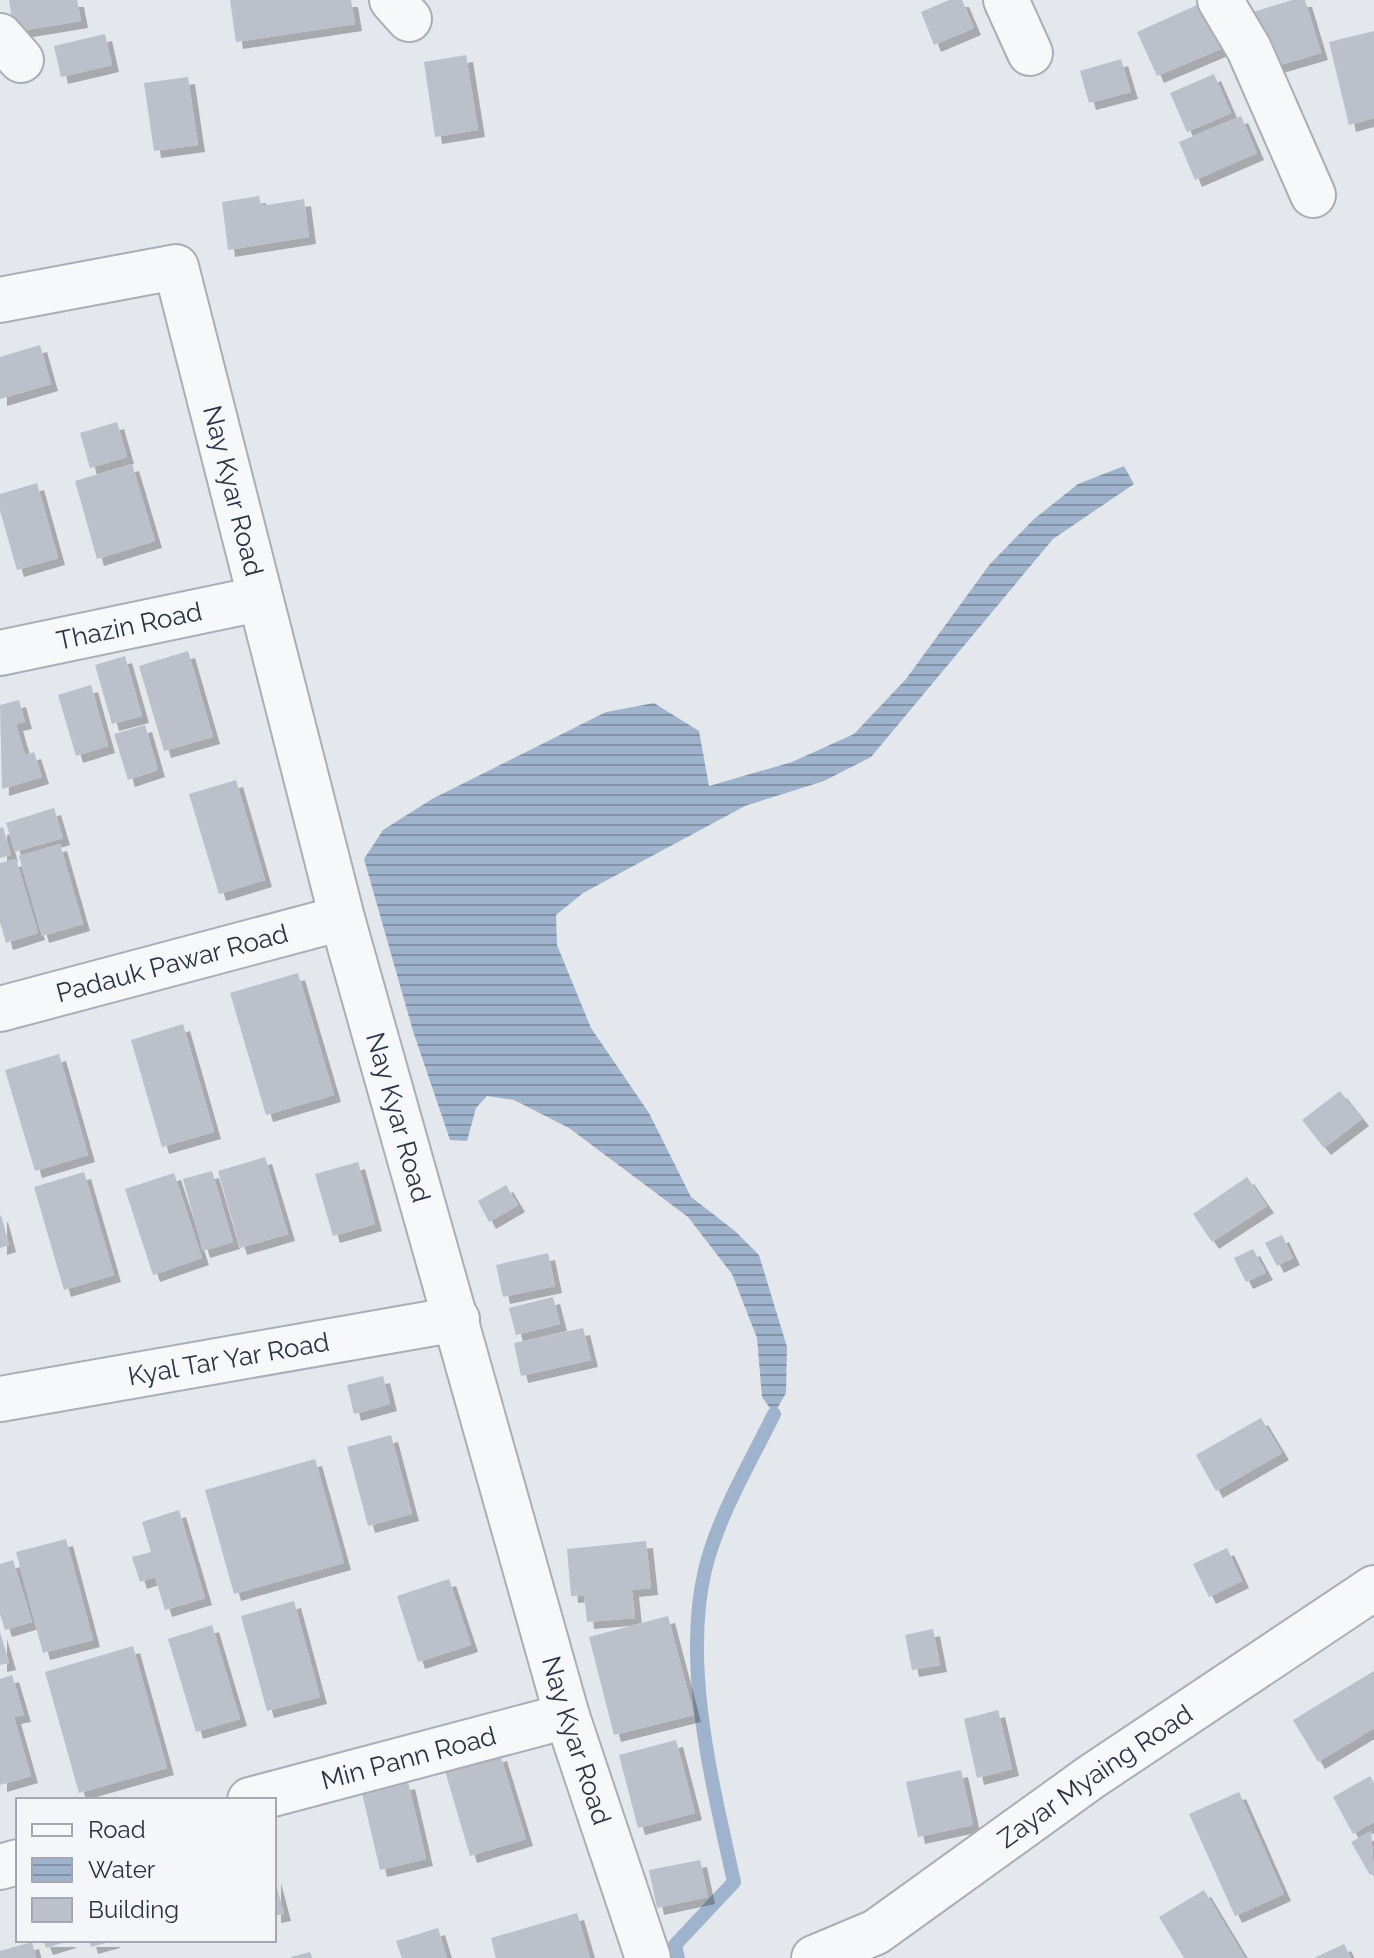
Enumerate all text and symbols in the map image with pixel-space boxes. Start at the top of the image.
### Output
street label: Nay Kyar Road [197,402,269,579]
street label: Thazin Road [54,596,205,656]
street label: Padauk Pawar Road [53,918,291,1008]
street label: Nay Kyar Road [360,1029,436,1206]
street label: Kyal Tar Yar Road [126,1327,331,1391]
street label: Nay Kyar Road [536,1653,617,1828]
street label: Zayar Myaing Road [992,1699,1198,1854]
street label: Min Pann Road [318,1720,499,1796]
legend [16,1798,276,1942]
text: Road [88,1815,146,1844]
text: Water [88,1855,156,1884]
text: Building [88,1895,179,1924]

